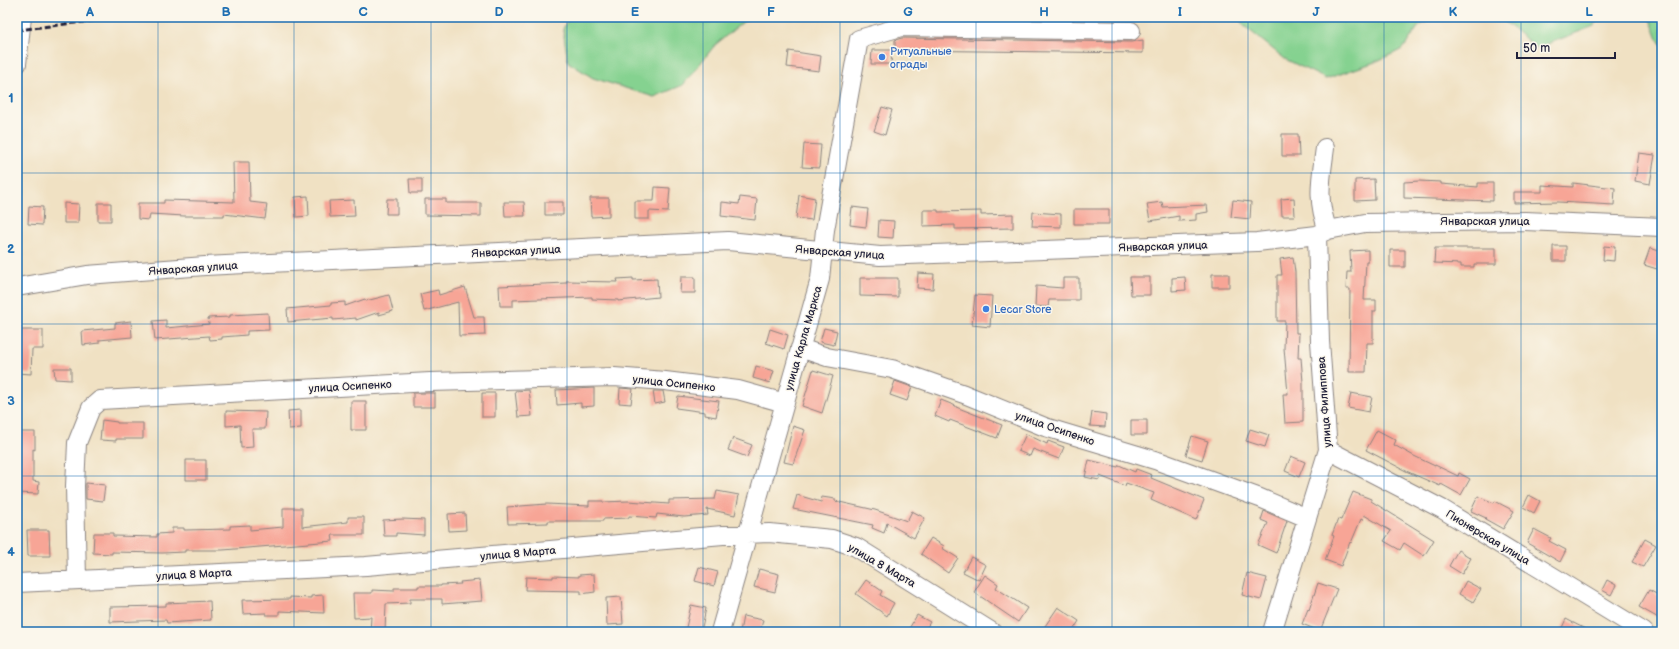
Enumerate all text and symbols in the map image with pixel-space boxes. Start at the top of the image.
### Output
text: A [85,4,94,20]
text: B [221,4,231,20]
text: C [358,4,368,20]
text: D [494,4,504,20]
text: E [631,4,640,20]
text: F [767,4,775,20]
text: G [903,4,913,20]
text: H [1039,4,1049,20]
text: I [1178,4,1182,20]
text: J [1312,4,1320,20]
text: K [1449,4,1458,20]
text: L [1585,4,1593,20]
scale bar [1517,34,1615,60]
text: 50 m [1523,41,1550,56]
place label: Ритуальные ограды [890,45,952,71]
marker: Ритуальные ограды [877,52,887,62]
text: 1 [8,90,14,106]
street label: Январская улица [1440,215,1530,228]
street label: Январская улица [1118,238,1208,255]
text: 2 [7,241,15,257]
street label: Январская улица [471,243,562,260]
street label: Январская улица [795,243,886,262]
street label: Январская улица [148,259,239,278]
street label: улица Карла Маркса [782,284,825,392]
place label: Lecar Store [994,303,1052,316]
marker: Lecar Store [981,304,991,314]
street label: улица Филиппова [1315,356,1334,448]
street label: улица Осипенко [632,373,716,394]
street label: улица Осипенко [308,378,392,395]
text: 3 [7,393,15,409]
street label: улица Осипенко [1013,409,1096,448]
street label: Пионерская улица [1443,507,1533,568]
street label: улица 8 Марта [846,541,918,590]
text: 4 [7,544,15,560]
street label: улица 8 Марта [480,544,557,563]
street label: улица 8 Марта [156,566,233,583]

